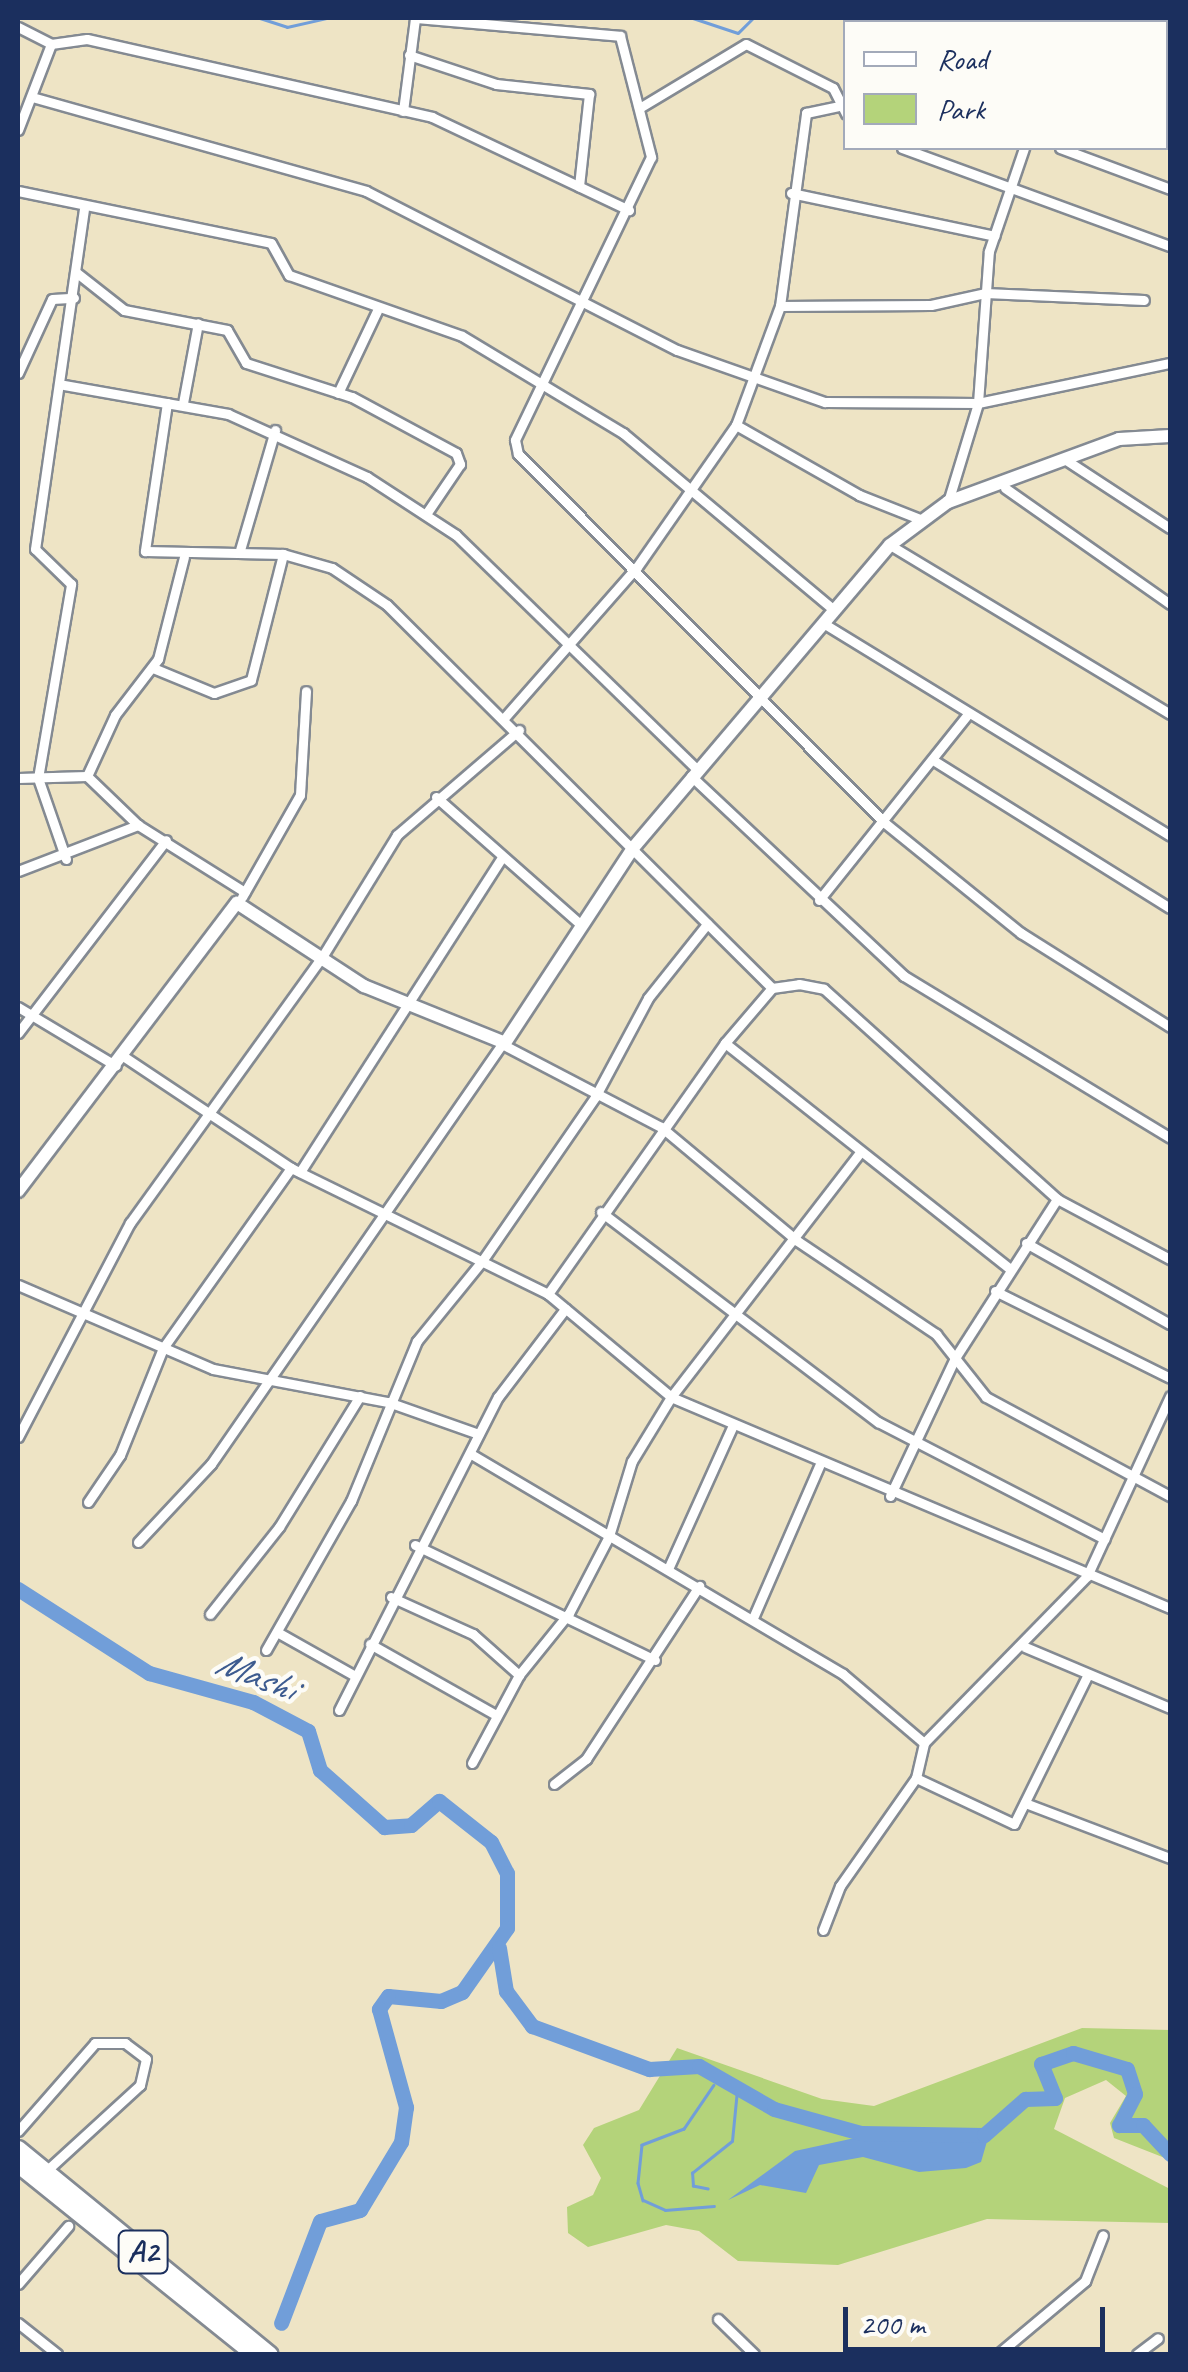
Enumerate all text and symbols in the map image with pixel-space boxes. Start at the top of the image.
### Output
legend [843,20,1168,150]
text: Road [937,40,987,78]
text: Park [937,90,985,128]
water label: Mashi [210,1639,302,1711]
road number: A2 [116,2225,170,2279]
scale bar [848,2287,1110,2349]
text: 200 m [860,2305,925,2343]

